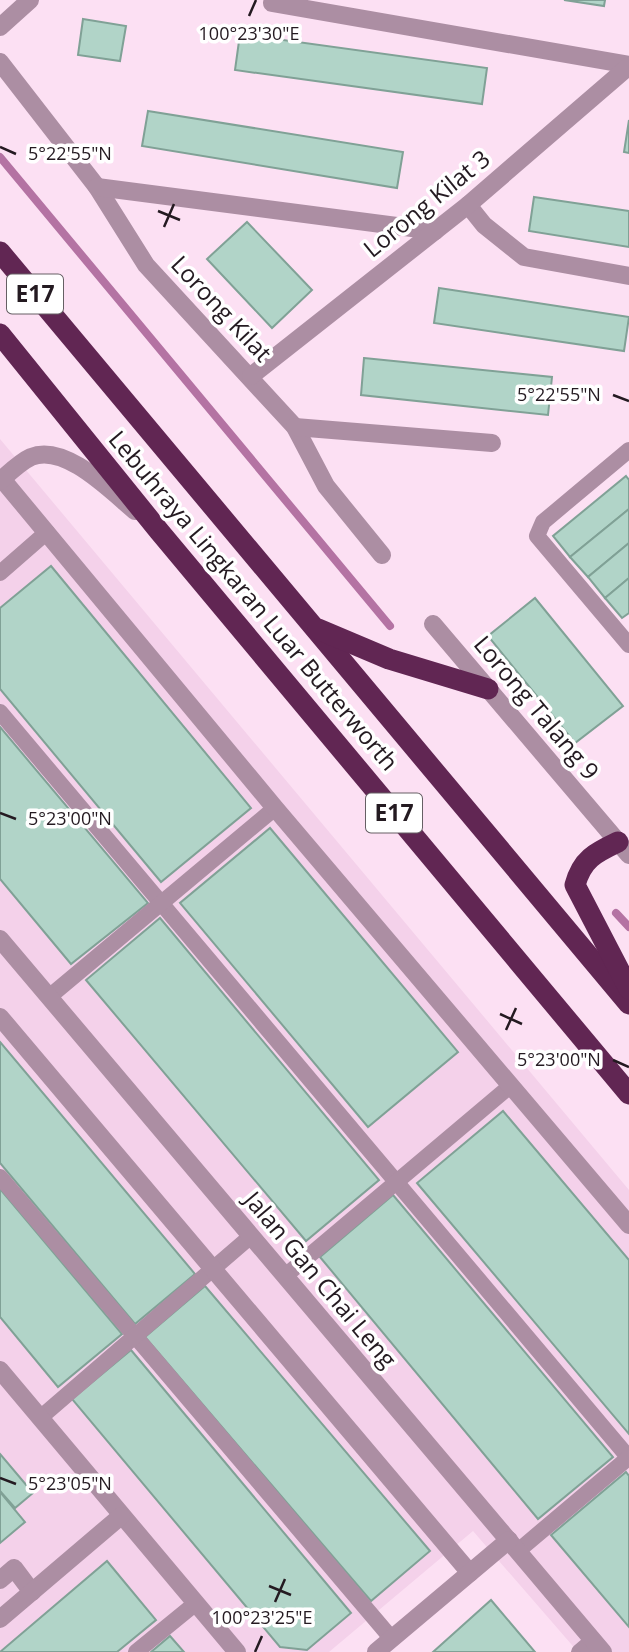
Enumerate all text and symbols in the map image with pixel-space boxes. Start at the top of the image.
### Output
text: 100°23'30"E [199,21,299,45]
text: 5°22'55"N [28,141,112,165]
street label: Lorong Kilat 3 [356,142,496,264]
street label: Lorong Kilat [164,248,280,368]
road number: E17 [7,274,63,314]
text: 5°22'55"N [517,382,601,406]
street label: Lebuhraya Lingkaran Luar Butterworth [102,423,406,777]
street label: Lorong Talang 9 [467,628,607,786]
road number: E17 [366,793,422,832]
text: 5°23'00"N [28,806,112,830]
text: 5°23'00"N [517,1047,601,1071]
street label: Jalan Gan Chai Leng [236,1182,405,1374]
text: 5°23'05"N [28,1471,112,1495]
text: 100°23'25"E [212,1605,312,1629]

